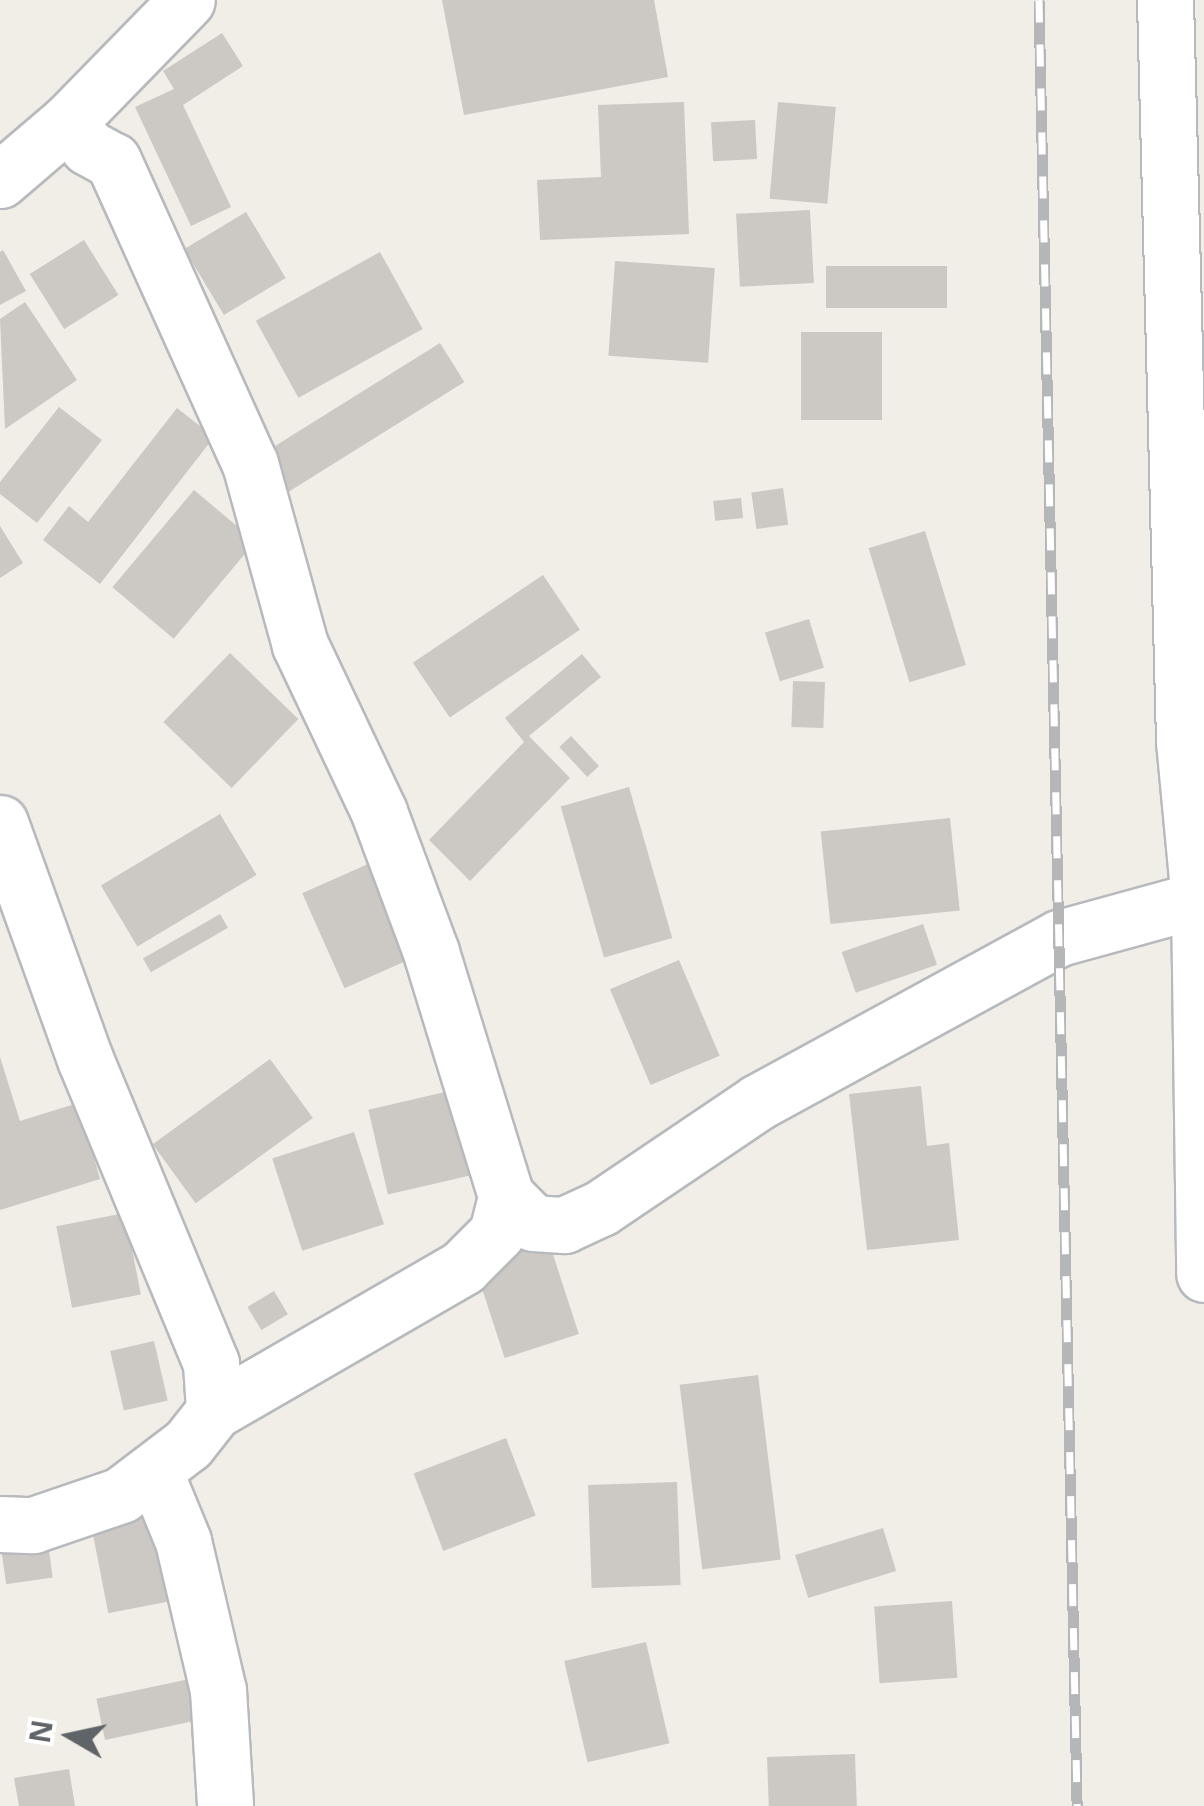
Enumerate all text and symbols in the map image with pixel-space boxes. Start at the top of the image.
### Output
north arrow [20,1686,120,1786]
text: N [20,1717,61,1746]

